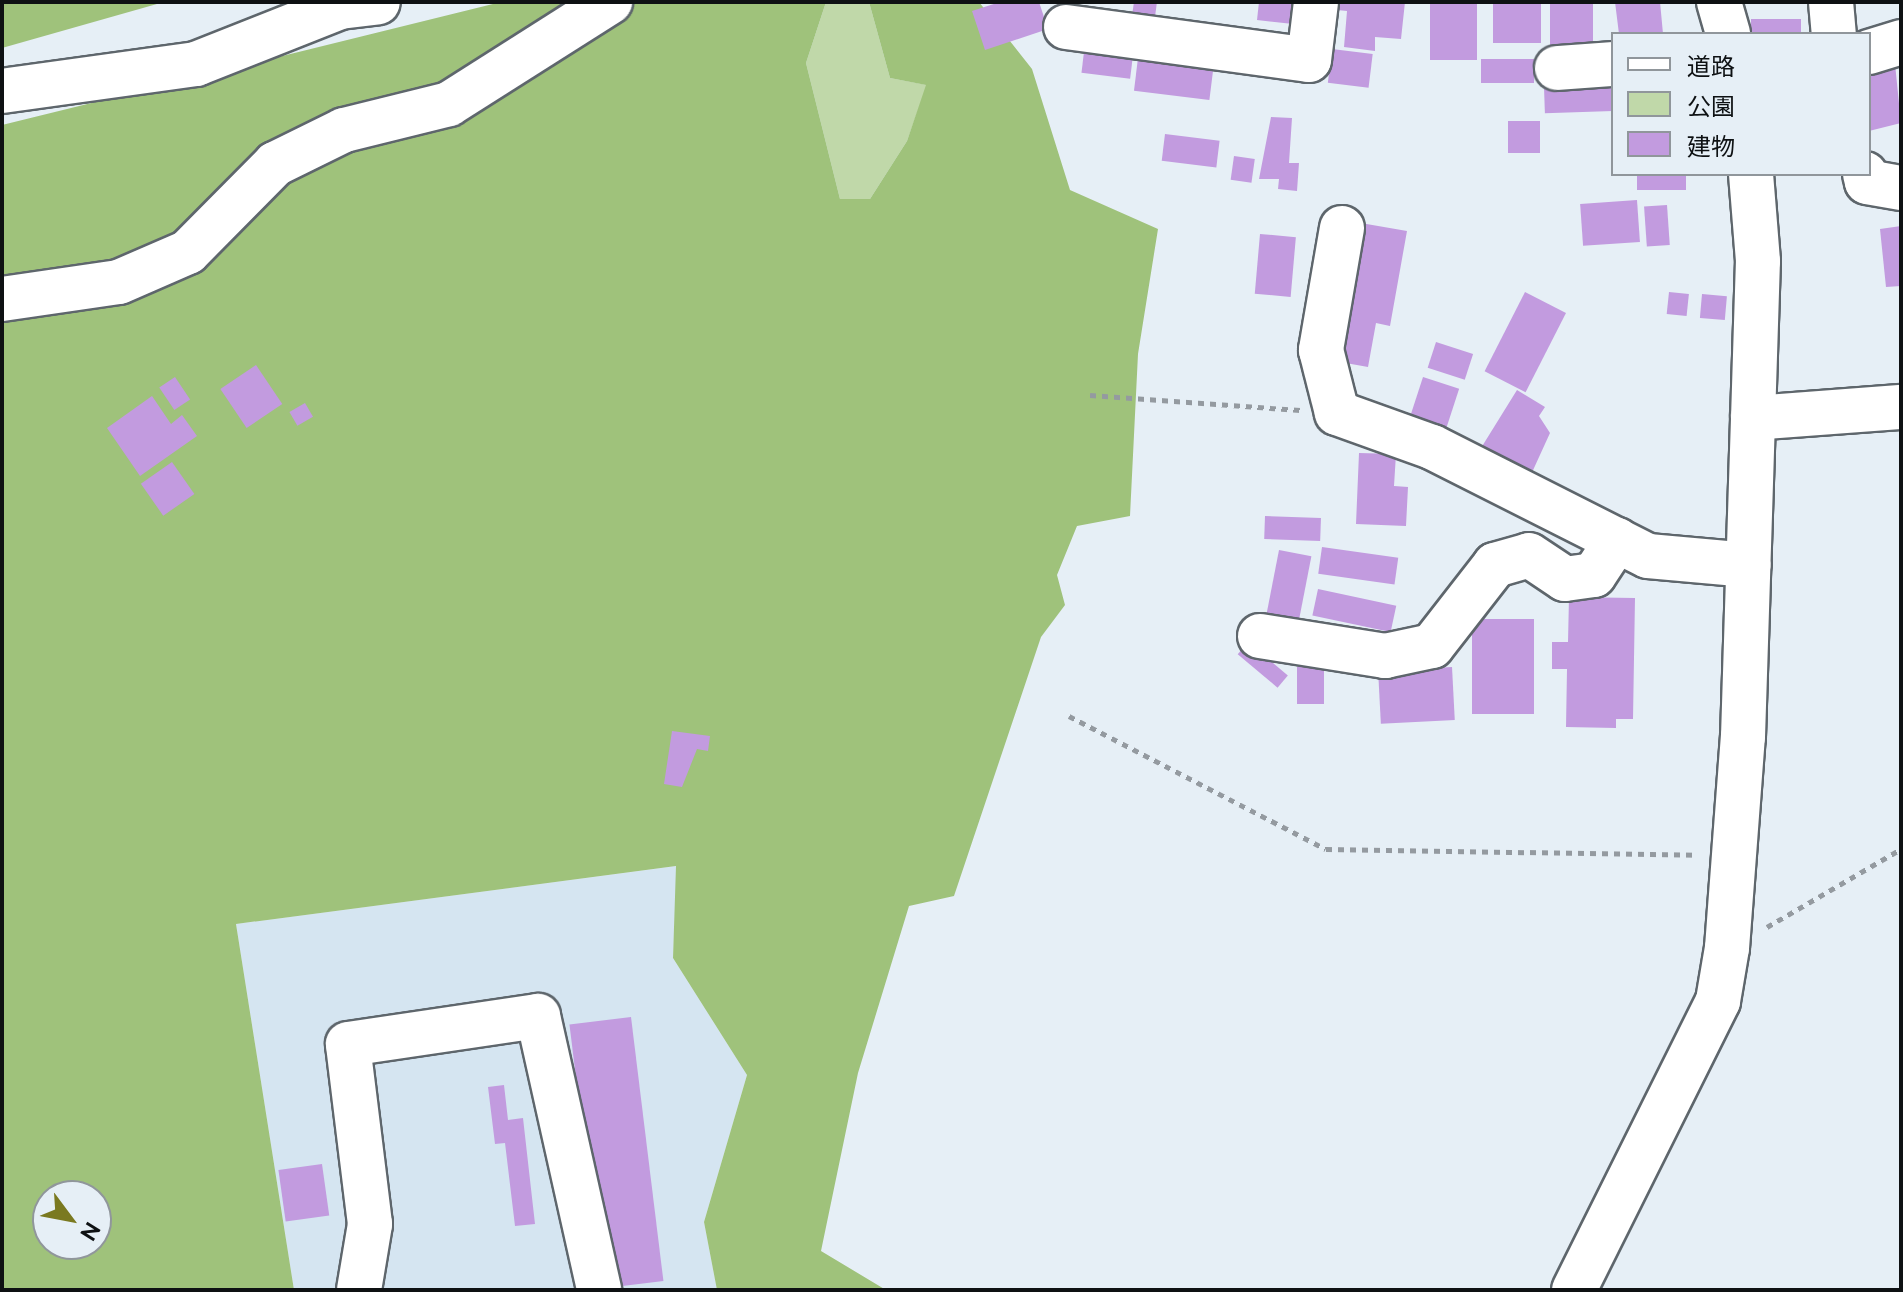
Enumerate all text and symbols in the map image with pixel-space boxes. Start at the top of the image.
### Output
legend [1611,32,1871,176]
text: 道路 [1687,52,1735,81]
text: 公園 [1687,92,1735,121]
text: 建物 [1687,132,1735,161]
north arrow [32,1180,112,1260]
text: N [75,1218,106,1246]

